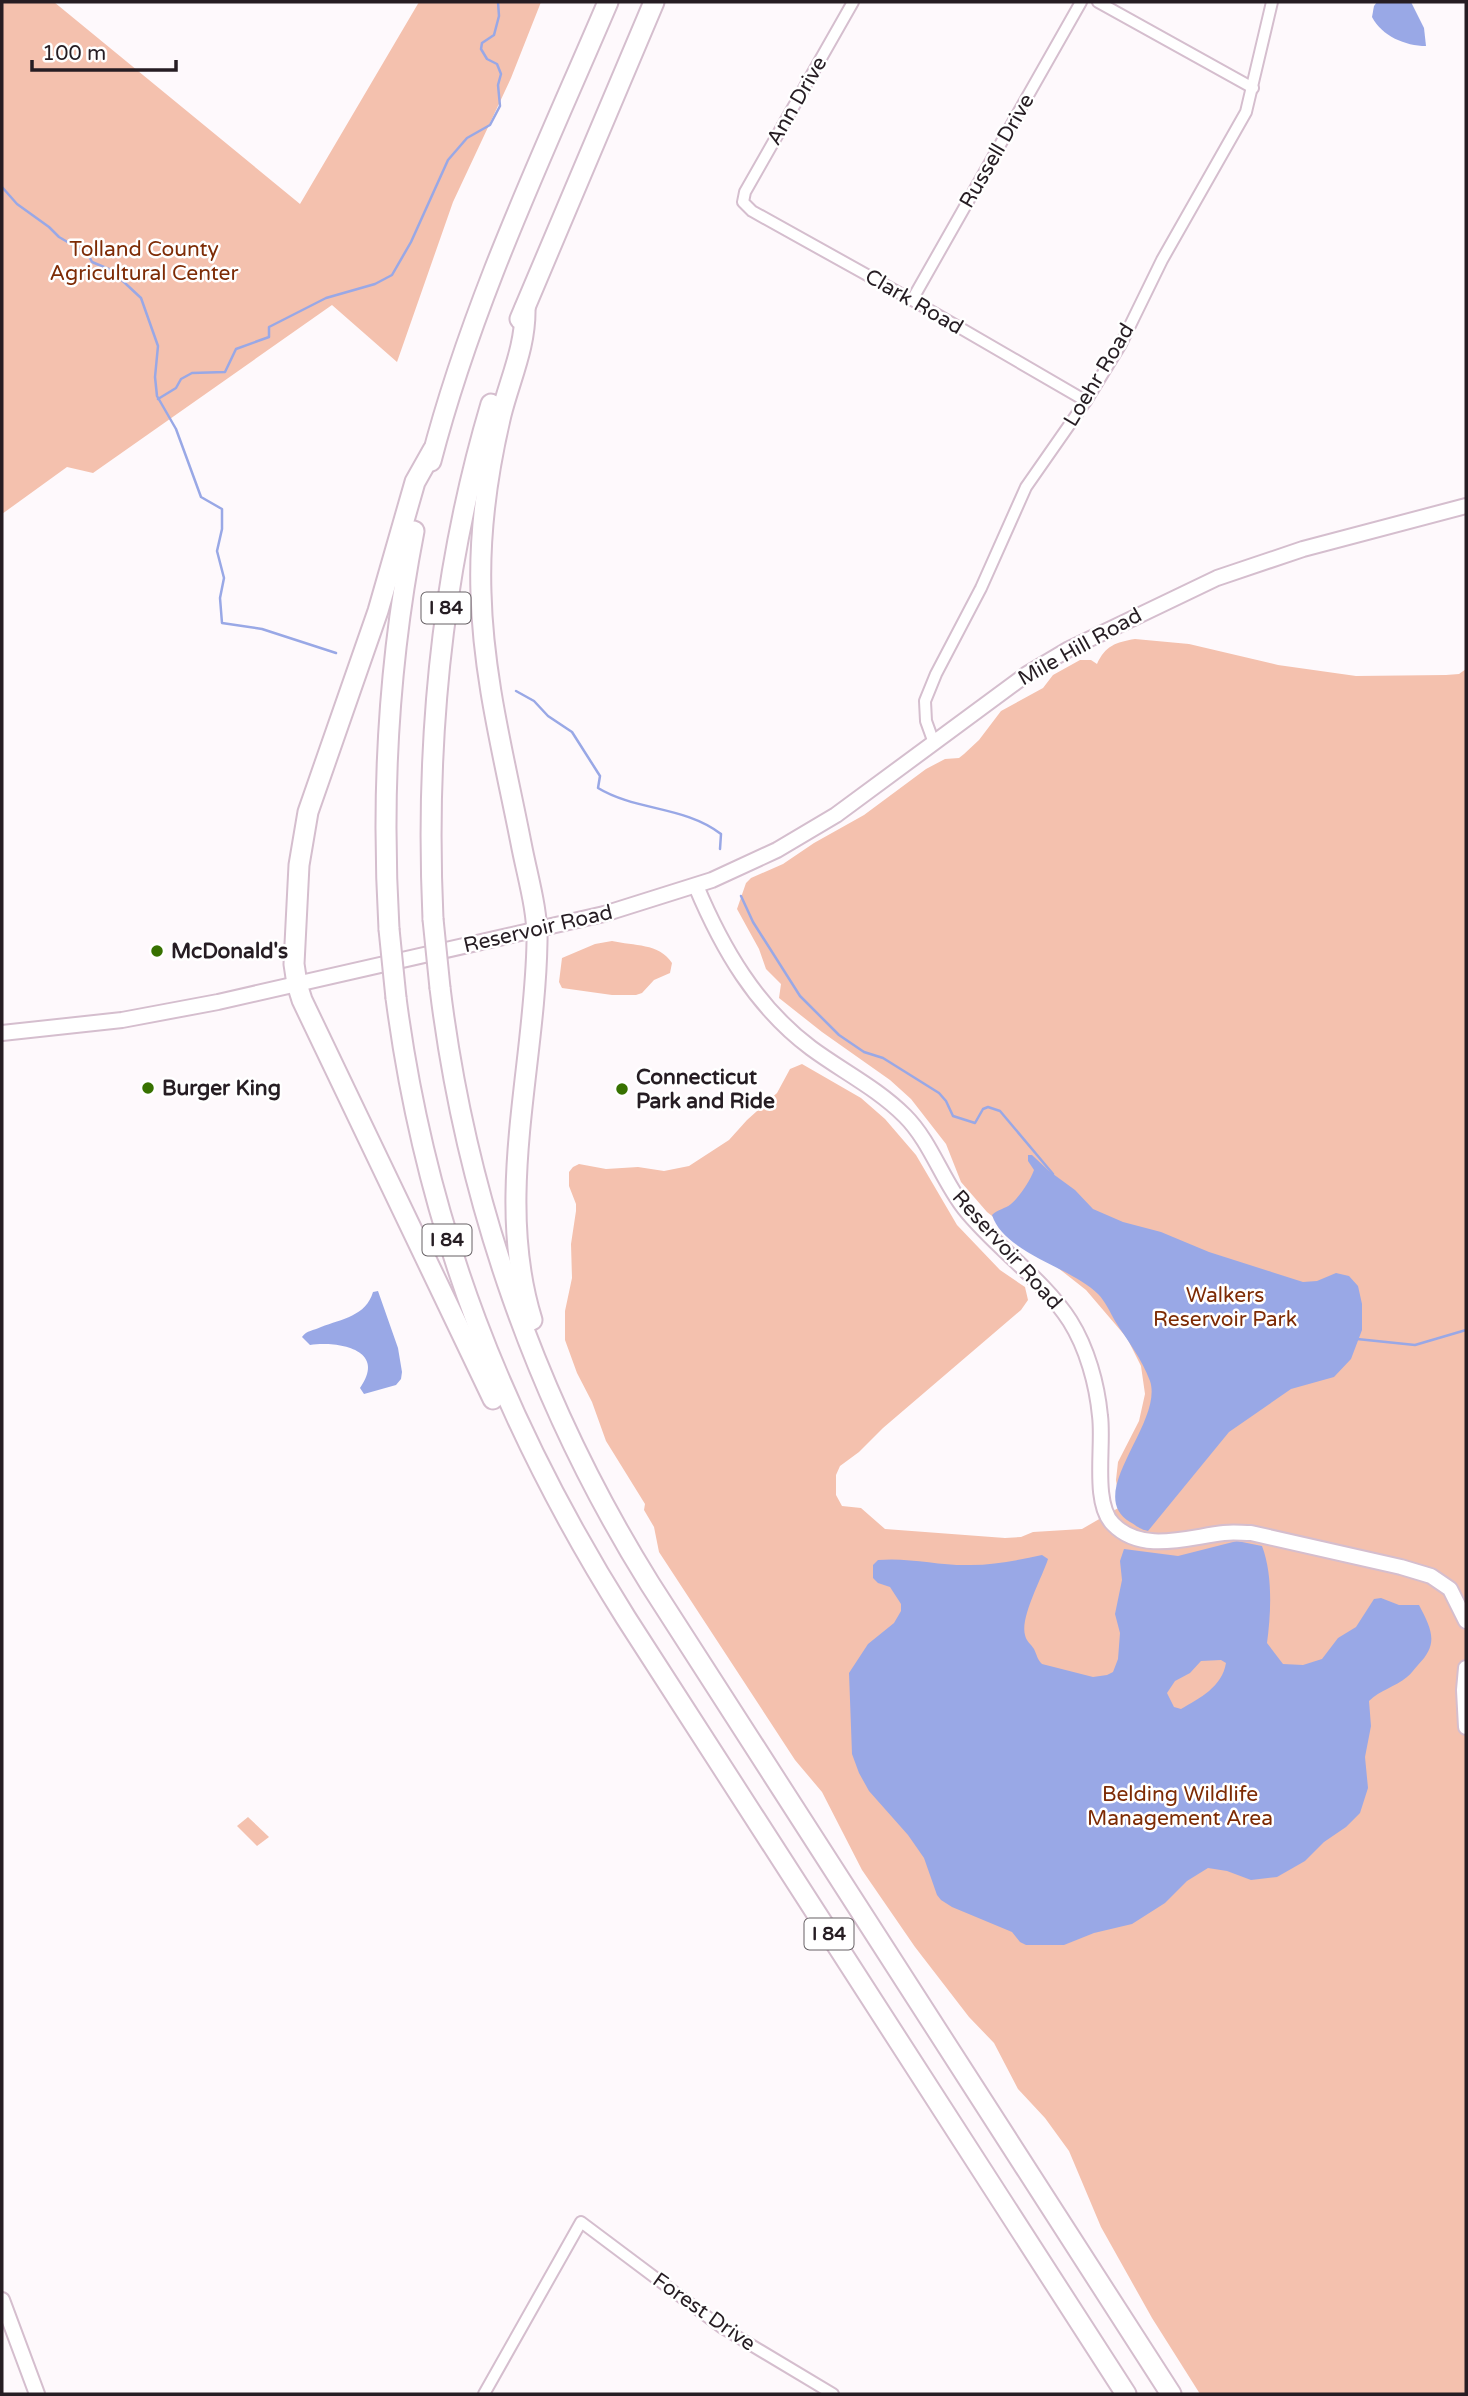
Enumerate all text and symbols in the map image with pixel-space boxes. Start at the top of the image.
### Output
scale bar [32,28,175,72]
text: 100 m [42,41,106,66]
street label: Ann Drive [762,52,832,150]
street label: Russell Drive [954,89,1040,212]
park label: Tolland County Agricultural Center [50,237,238,286]
street label: Clark Road [860,264,968,340]
street label: Loehr Road [1058,319,1140,431]
road number: I 84 [422,593,471,624]
street label: Mile Hill Road [1014,603,1146,691]
street label: Reservoir Road [461,900,615,958]
place label: McDonald's [171,939,288,964]
marker: McDonald's [149,943,165,959]
place label: Connecticut Park and Ride [636,1065,775,1114]
place label: Burger King [162,1076,281,1101]
marker: Burger King [140,1080,156,1096]
marker: Connecticut Park and Ride [614,1081,630,1097]
street label: Reservoir Road [947,1185,1067,1315]
road number: I 84 [422,1224,472,1256]
park label: Walkers Reservoir Park [1153,1283,1297,1332]
park label: Belding Wildlife Management Area [1087,1782,1273,1831]
road number: I 84 [804,1918,854,1950]
street label: Forest Drive [648,2267,760,2357]

